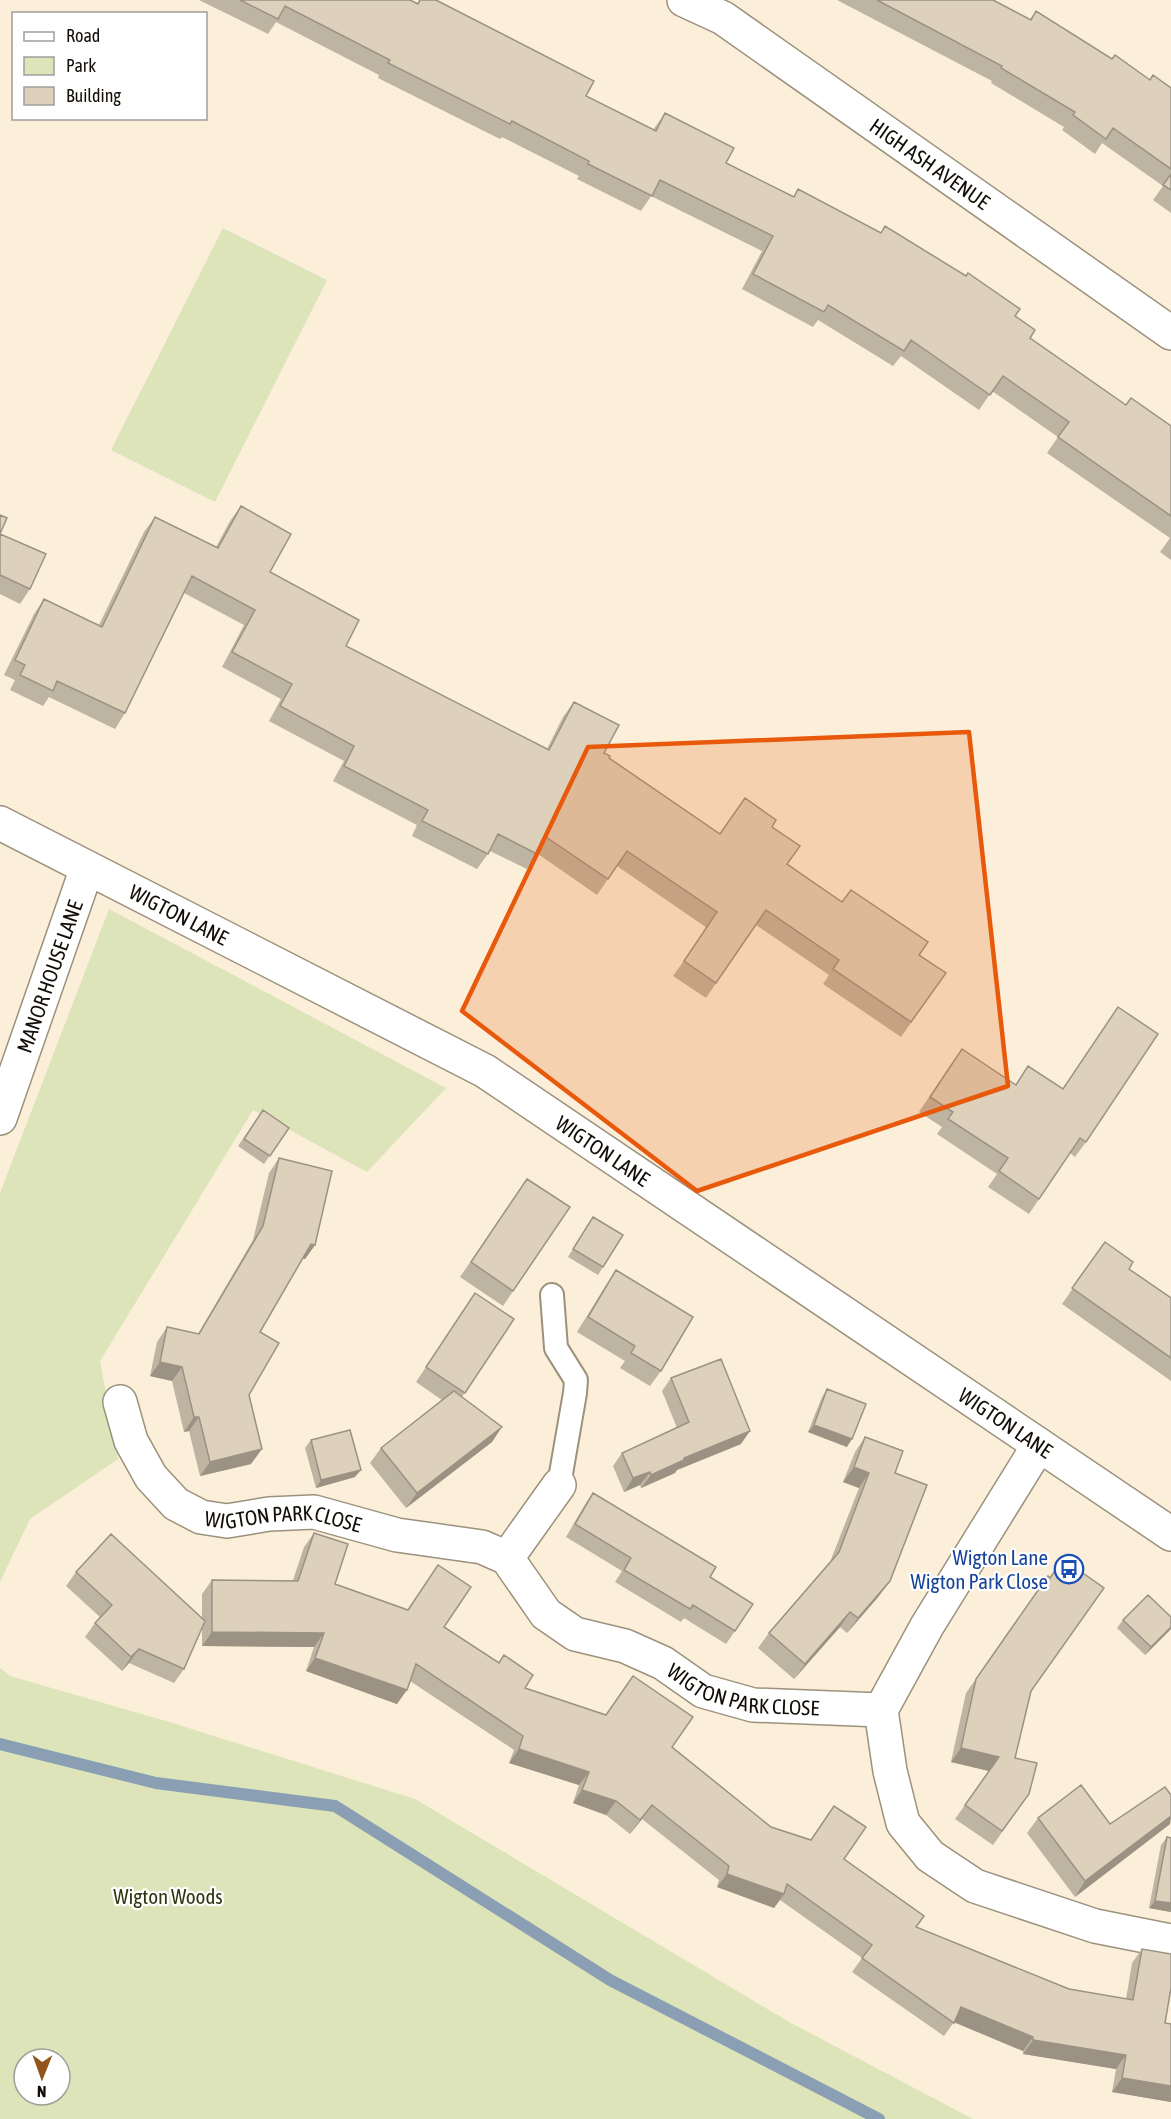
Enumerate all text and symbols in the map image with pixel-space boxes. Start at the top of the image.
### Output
legend [12,12,207,120]
text: Road [66,25,100,46]
text: Park [66,55,96,76]
text: Building [66,85,121,106]
street label: HIGH ASH AVENUE [865,113,995,214]
street label: WIGTON LANE [125,879,232,950]
street label: MANOR HOUSE LANE [12,897,87,1056]
street label: WIGTON LANE [552,1110,654,1191]
street label: WIGTON LANE [954,1382,1057,1463]
street label: WIGTON PARK CLOSE [203,1500,364,1537]
place label: Wigton Lane Wigton Park Close [911,1545,1048,1593]
bus stop icon: Wigton Lane Wigton Park Close [1053,1553,1085,1585]
street label: WIGTON PARK CLOSE [663,1658,820,1720]
park label: Wigton Woods [113,1884,223,1908]
north arrow [12,2047,72,2107]
text: N [37,2083,47,2101]

